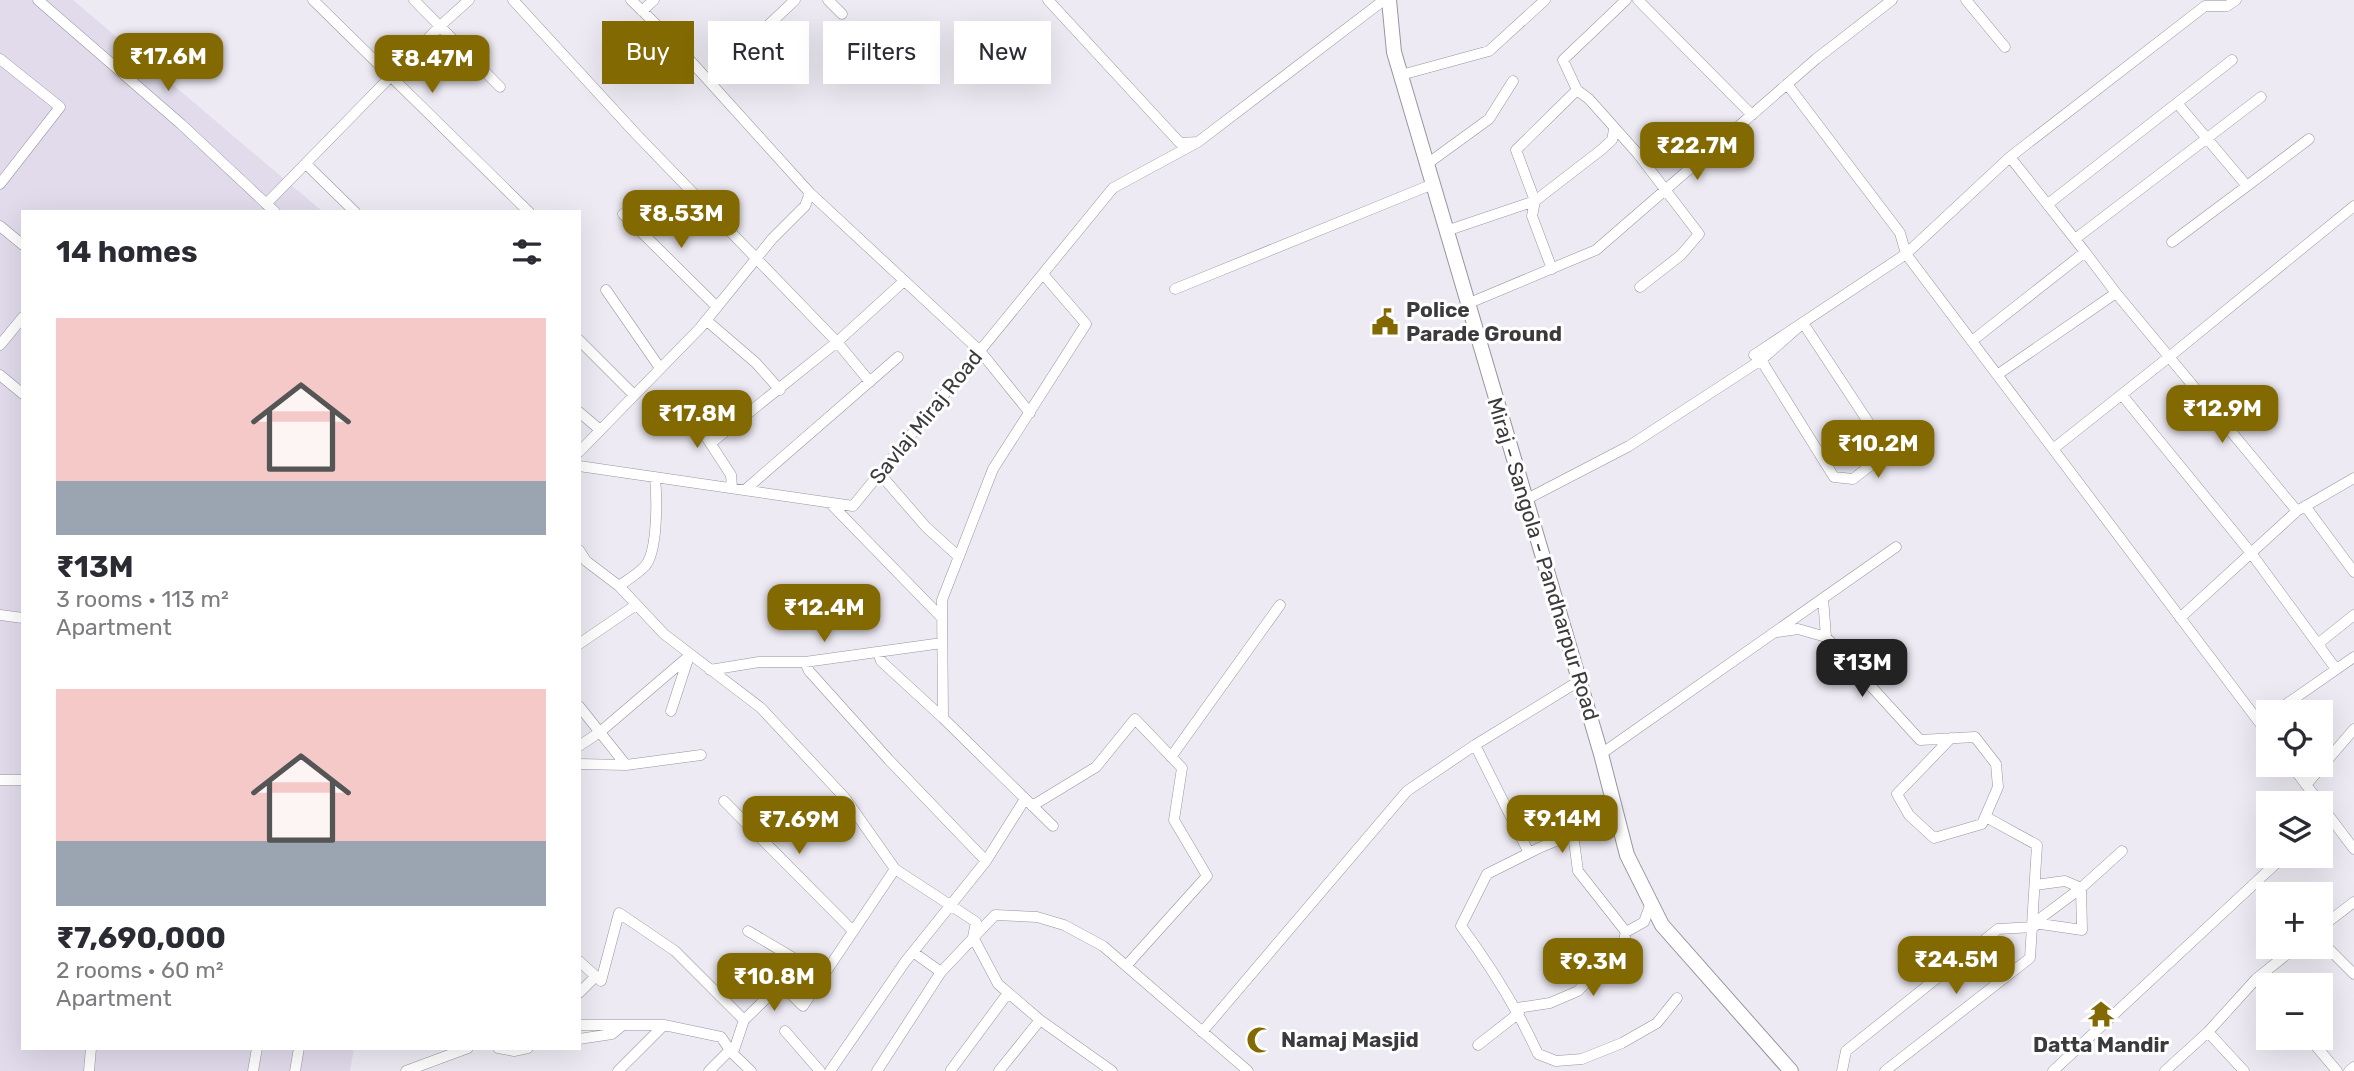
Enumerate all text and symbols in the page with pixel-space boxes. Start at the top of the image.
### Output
chip: Buy [602,21,694,84]
chip: Rent [708,21,809,84]
chip: Filters [823,21,940,84]
chip: New [954,21,1051,84]
pin: ₹17.6M [111,34,225,93]
pin: ₹8.47M [375,36,489,95]
text: ₹17.6M [129,42,207,70]
text: ₹8.47M [390,44,474,72]
pin: ₹22.7M [1640,122,1754,182]
text: ₹22.7M [1656,131,1738,159]
pin: ₹8.53M [624,190,738,250]
text: ₹8.53M [639,199,723,227]
icon: filters [508,233,546,271]
text: 14 homes [56,234,198,270]
place label: Police Parade Ground [1406,297,1562,346]
public building icon: Police Parade Ground [1370,307,1400,337]
street label: Savlaj Miraj Road [864,345,987,489]
icon: home [238,364,364,490]
pin: ₹12.9M [2165,386,2279,445]
pin: ₹17.8M [640,391,754,450]
street label: Miraj - Sangola - Pandharpur Road [1482,394,1605,723]
text: ₹12.9M [2182,394,2262,422]
text: ₹17.8M [658,399,736,427]
pin: ₹10.2M [1821,420,1935,480]
text: ₹10.2M [1837,429,1919,457]
text: ₹13M [56,549,134,585]
pin: ₹12.4M [767,584,881,644]
text: 3 rooms · 113 m² [56,585,229,613]
text: ₹12.4M [783,593,865,621]
text: Apartment [56,613,172,641]
pin: ₹13M [1821,640,1903,699]
text: ₹13M [1832,648,1892,676]
map controls [2256,700,2333,1050]
button: locate [2256,700,2333,777]
icon: home [238,735,364,861]
button: layers [2256,791,2333,868]
pin: ₹7.69M [742,796,856,856]
pin: ₹9.14M [1505,796,1619,855]
text: ₹9.14M [1523,804,1601,832]
text: ₹7.69M [759,805,839,833]
button: + [2256,882,2333,959]
text: ₹7,690,000 [56,920,226,956]
pin: ₹24.5M [1899,936,2013,996]
pin: ₹9.3M [1544,939,1642,998]
text: ₹24.5M [1914,945,1998,973]
text: ₹9.3M [1559,947,1627,975]
pin: ₹10.8M [717,954,831,1013]
text: 2 rooms · 60 m² [56,956,224,984]
text: ₹10.8M [733,962,815,990]
button: − [2256,973,2333,1050]
text: Apartment [56,984,172,1012]
temple icon: Datta Mandir [2086,999,2116,1029]
mosque icon: Namaj Masjid [1245,1025,1275,1055]
place label: Namaj Masjid [1281,1027,1419,1052]
place label: Datta Mandir [2033,1032,2169,1057]

